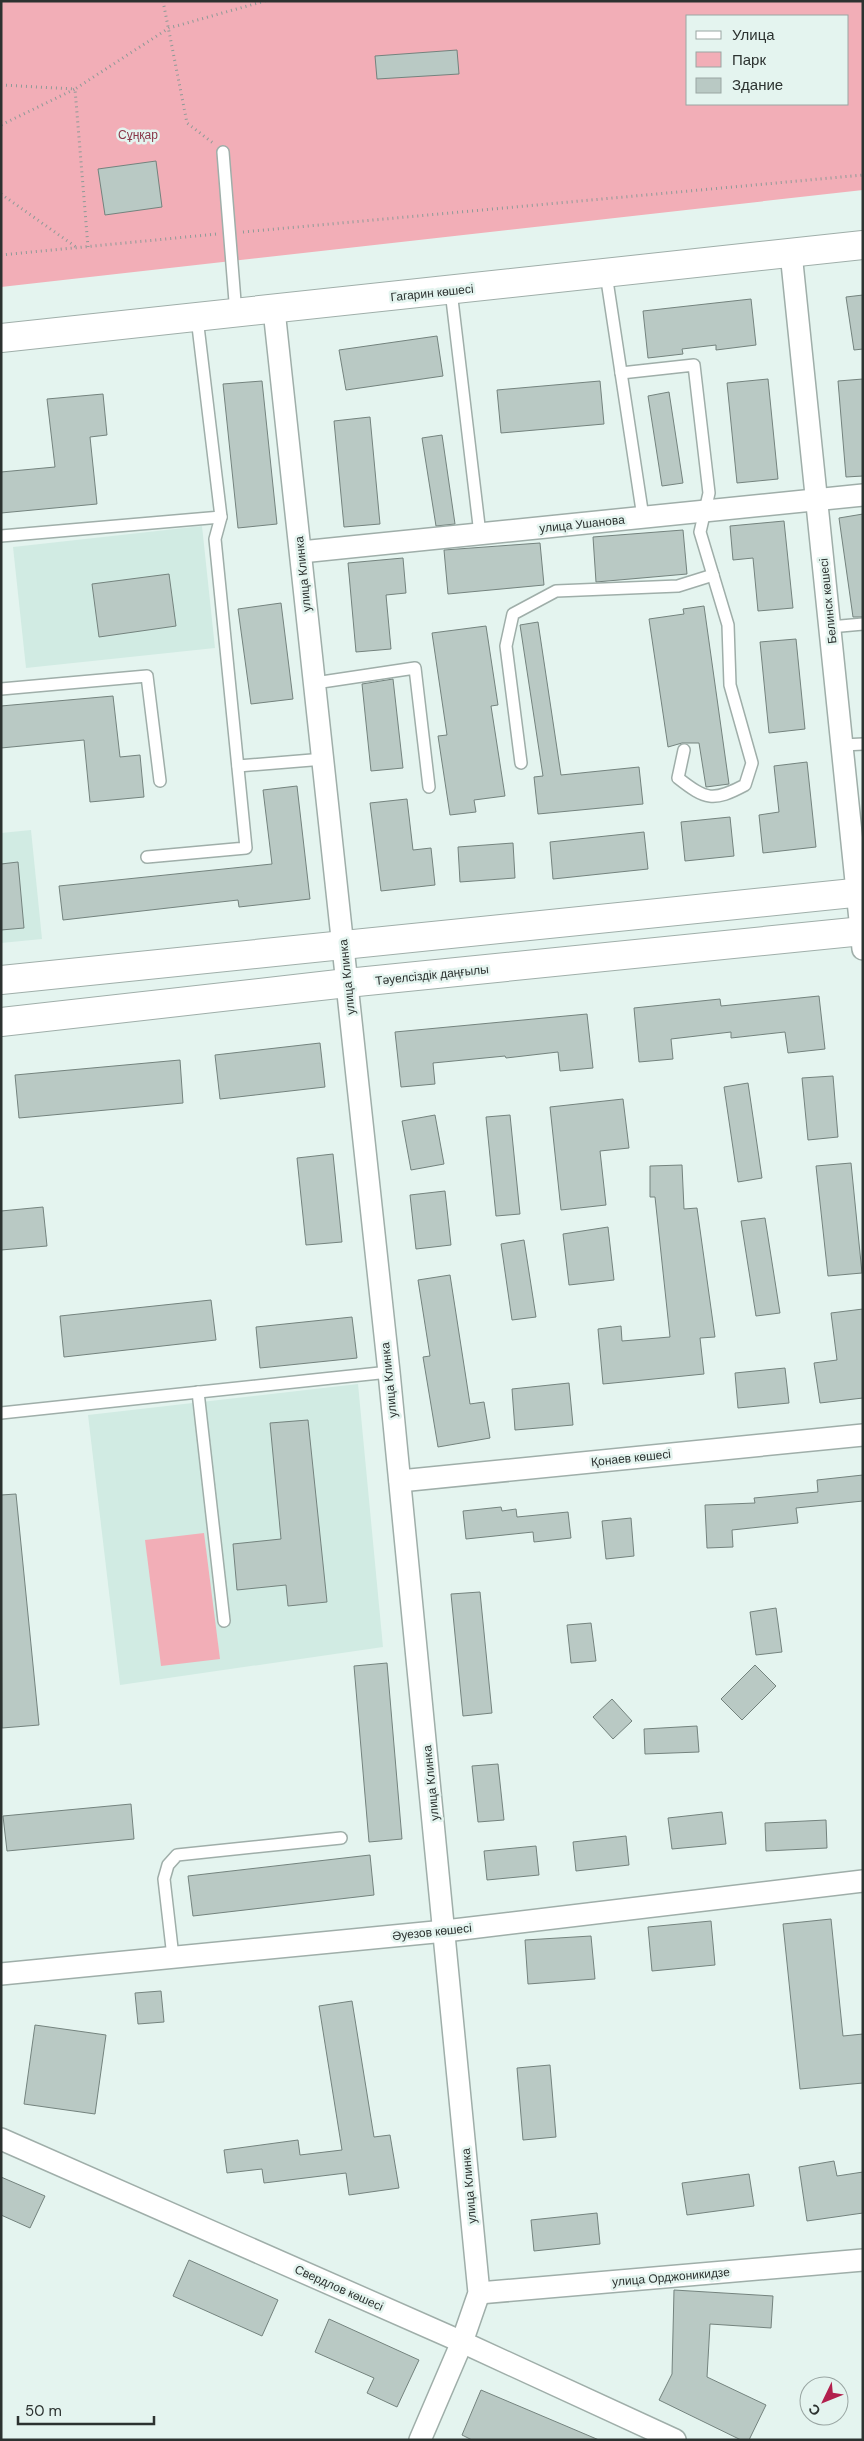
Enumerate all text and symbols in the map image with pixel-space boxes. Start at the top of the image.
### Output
legend [686,15,849,105]
text: Улица [732,25,775,45]
text: Парк [732,50,766,70]
text: Здание [732,75,783,95]
park label: Сұңқар [118,127,158,143]
street label: Гагарин көшесі [390,281,474,305]
street label: улица Ушанова [539,512,626,536]
street label: улица Клинка [291,535,315,612]
street label: Белинск көшесі [816,557,840,645]
street label: улица Клинка [335,938,359,1015]
street label: Тәуелсіздік даңғылы [374,961,490,989]
street label: улица Клинка [377,1341,401,1418]
street label: Қонаев көшесі [590,1446,672,1470]
street label: улица Клинка [419,1744,443,1821]
street label: Әуезов көшесі [391,1920,473,1944]
street label: улица Клинка [458,2147,480,2224]
street label: Свердлов көшесі [292,2261,386,2315]
street label: улица Орджоникидзе [612,2264,731,2290]
north arrow [799,2376,849,2426]
scale bar [18,2394,154,2426]
text: С [804,2400,825,2420]
text: 50 m [25,2401,62,2421]

